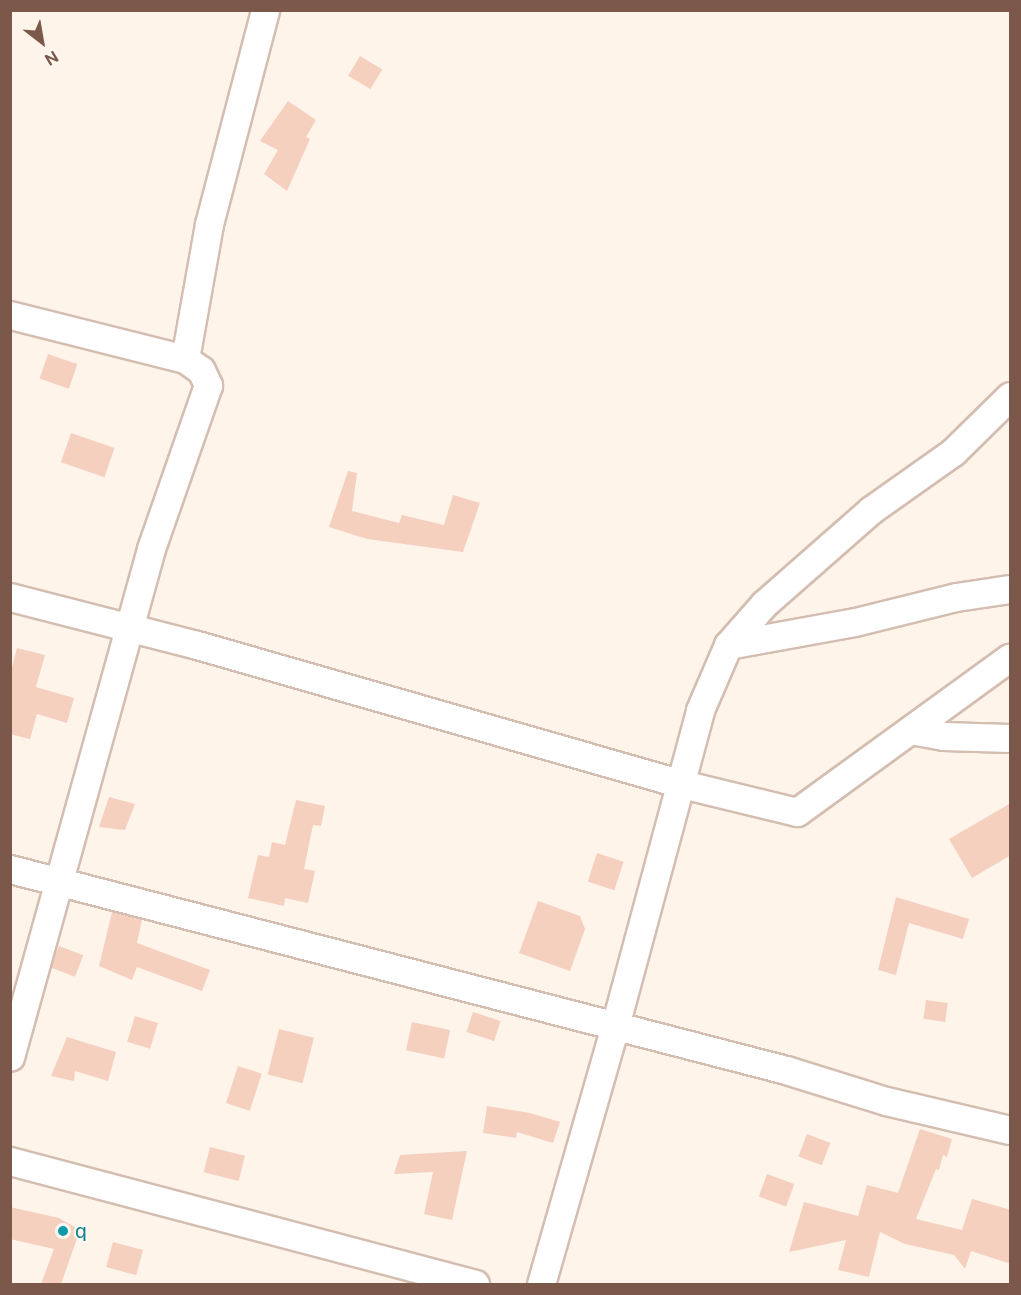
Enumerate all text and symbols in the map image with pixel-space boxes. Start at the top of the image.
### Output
north arrow [12,12,72,72]
text: N [41,46,62,69]
place label: q [75,1219,87,1243]
marker: q [56,1224,70,1238]

